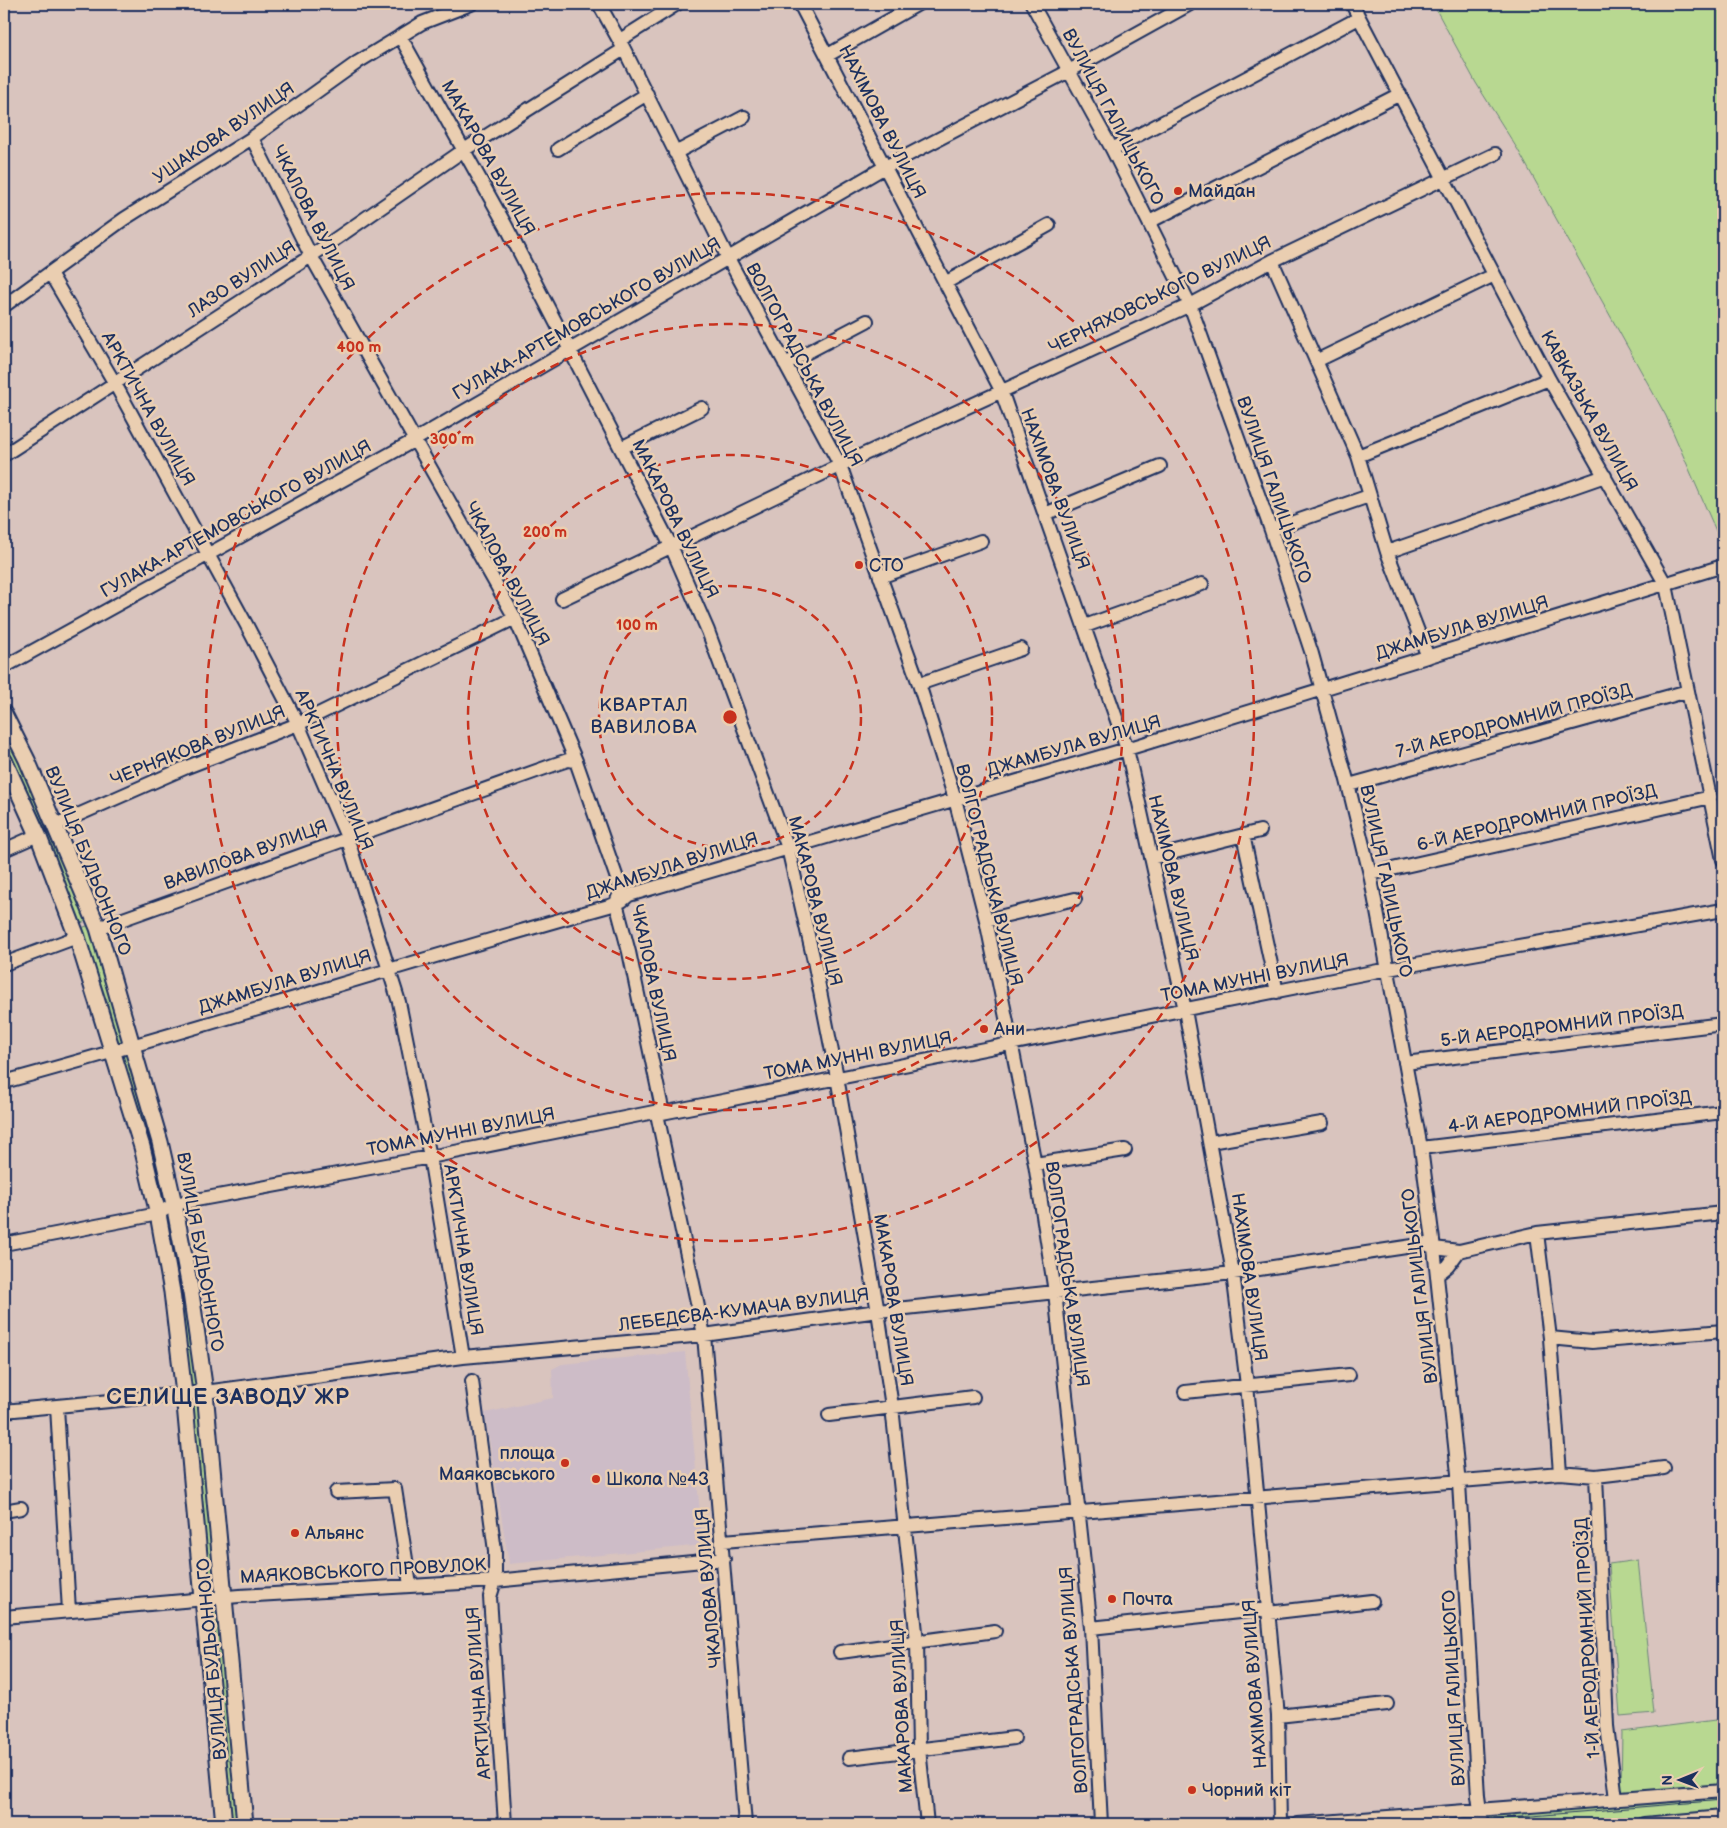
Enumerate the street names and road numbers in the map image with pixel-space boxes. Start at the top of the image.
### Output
street label: ВУЛИЦЯ ГАЛИЦЬКОГО [1058,25,1168,209]
street label: НАХІМОВА ВУЛИЦЯ [834,42,930,202]
street label: МАКАРОВА ВУЛИЦЯ [437,77,539,239]
street label: УШАКОВА ВУЛИЦЯ [149,78,299,188]
street label: ЧКАЛОВА ВУЛИЦЯ [267,142,359,294]
street label: ЧЕРНЯХОВСЬКОГО ВУЛИЦЯ [1045,232,1275,358]
street label: ГУЛАКА-АРТЕМОВСЬКОГО ВУЛИЦЯ [449,233,725,405]
street label: ЛАЗО ВУЛИЦЯ [183,236,300,322]
street label: ВОЛГОГРАДСЬКА ВУЛИЦЯ [741,259,867,471]
street label: АРКТИЧНА ВУЛИЦЯ [96,327,199,490]
street label: КАВКАЗЬКА ВУЛИЦЯ [1536,327,1642,495]
street label: ВУЛИЦЯ ГАЛИЦЬКОГО [1232,394,1316,586]
street label: НАХІМОВА ВУЛИЦЯ [1016,406,1094,572]
street label: ГУЛАКА-АРТЕМОВСЬКОГО ВУЛИЦЯ [97,436,375,602]
street label: МАКАРОВА ВУЛИЦЯ [627,436,723,602]
street label: ЧКАЛОВА ВУЛИЦЯ [460,498,554,650]
street label: ДЖАМБУЛА ВУЛИЦЯ [1373,592,1551,664]
street label: 7-Й АЕРОДРОМНИЙ ПРОЇЗД [1393,678,1634,763]
street label: АРКТИЧНА ВУЛИЦЯ [290,685,377,854]
street label: ЧЕРНЯКОВА ВУЛИЦЯ [107,701,289,791]
street label: ДЖАМБУЛА ВУЛИЦЯ [984,711,1164,781]
street label: ВОЛГОГРАДСЬКА ВУЛИЦЯ [951,762,1027,988]
street label: ВУЛИЦЯ БУДЬОННОГО [40,763,136,959]
street label: 6-Й АЕРОДРОМНИЙ ПРОЇЗД [1415,779,1659,856]
street label: ВУЛИЦЯ ГАЛИЦЬКОГО [1355,783,1417,979]
street label: НАХІМОВА ВУЛИЦЯ [1144,793,1202,963]
street label: МАКАРОВА ВУЛИЦЯ [784,814,846,988]
street label: ВАВИЛОВА ВУЛИЦЯ [161,816,331,894]
street label: ДЖАМБУЛА ВУЛИЦЯ [583,828,761,904]
street label: ЧКАЛОВА ВУЛИЦЯ [626,902,680,1064]
street label: ДЖАМБУЛА ВУЛИЦЯ [196,946,374,1018]
street label: ТОМА МУННІ ВУЛИЦЯ [1159,949,1351,1007]
street label: 5-Й АЕРОДРОМНИЙ ПРОЇЗД [1439,1000,1685,1051]
street label: ТОМА МУННІ ВУЛИЦЯ [762,1027,954,1085]
street label: 4-Й АЕРОДРОМНИЙ ПРОЇЗД [1447,1086,1693,1137]
street label: ТОМА МУННІ ВУЛИЦЯ [365,1103,557,1161]
street label: ВУЛИЦЯ БУДЬОННОГО [172,1150,228,1354]
street label: ВОЛГОГРАДСЬКА ВУЛИЦЯ [1041,1160,1093,1388]
street label: АРКТИЧНА ВУЛИЦЯ [439,1162,487,1337]
street label: ВУЛИЦЯ ГАЛИЦЬКОГО [1398,1187,1442,1385]
street label: НАХІМОВА ВУЛИЦЯ [1227,1191,1271,1363]
street label: МАКАРОВА ВУЛИЦЯ [869,1212,917,1388]
street label: ЛЕБЕДЄВА-КУМАЧА ВУЛИЦЯ [616,1284,871,1336]
street label: ЧКАЛОВА ВУЛИЦЯ [692,1507,726,1669]
street label: 1-Й АЕРОДРОМНИЙ ПРОЇЗД [1570,1517,1605,1759]
street label: МАЯКОВСЬКОГО ПРОВУЛОК [239,1554,487,1588]
street label: ВУЛИЦЯ БУДЬОННОГО [193,1557,231,1761]
street label: ВОЛГОГРАДСЬКА ВУЛИЦЯ [1056,1566,1092,1794]
street label: ВУЛИЦЯ ГАЛИЦЬКОГО [1438,1589,1470,1787]
street label: НАХІМОВА ВУЛИЦЯ [1239,1599,1271,1769]
street label: АРКТИЧНА ВУЛИЦЯ [462,1606,496,1781]
street label: МАКАРОВА ВУЛИЦЯ [887,1618,917,1794]

